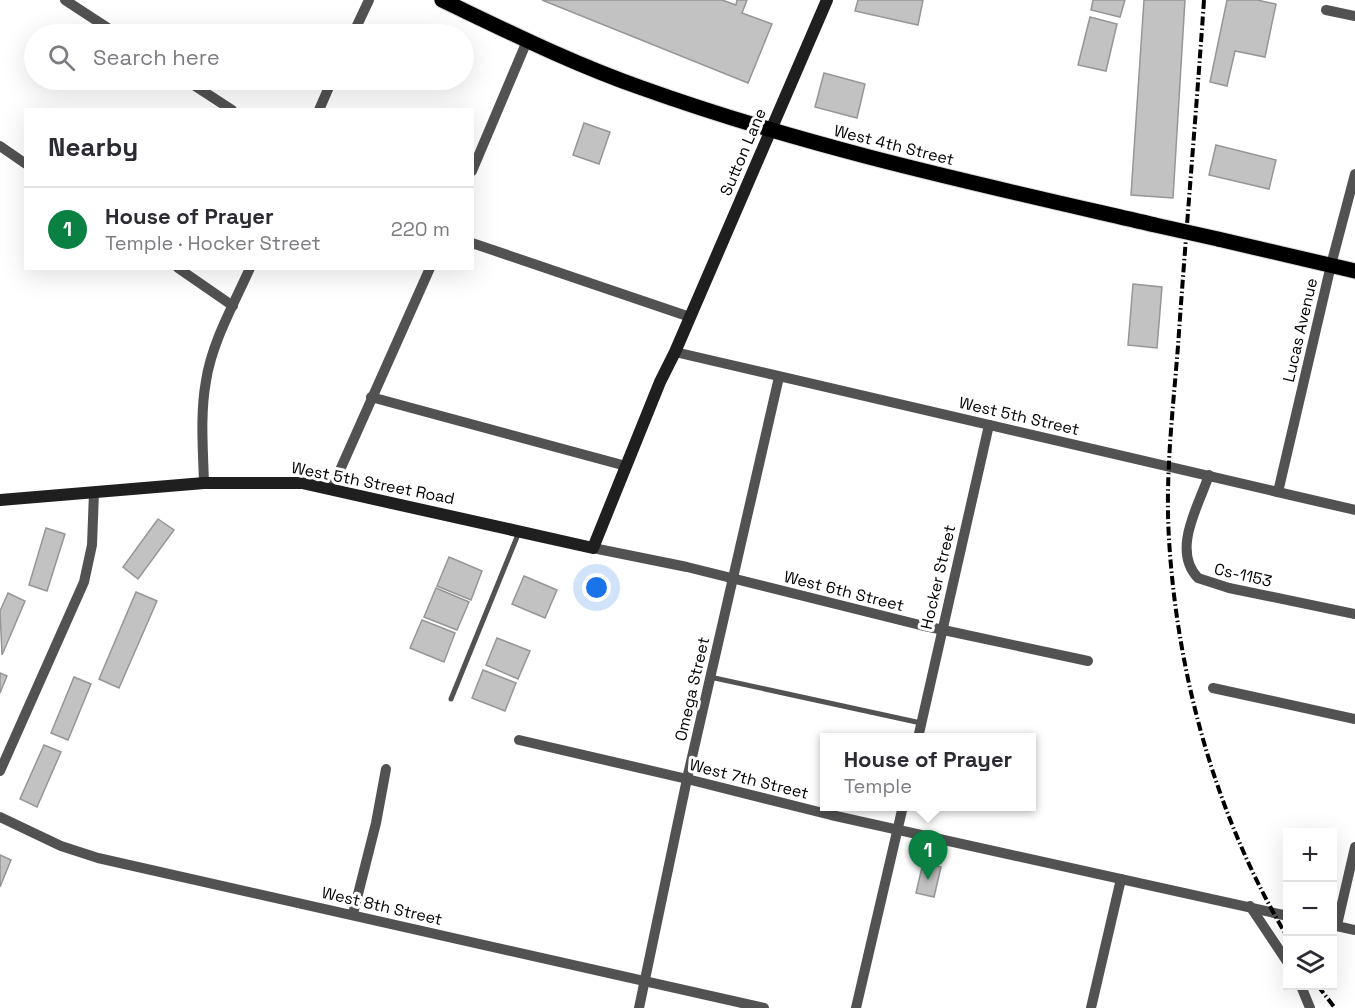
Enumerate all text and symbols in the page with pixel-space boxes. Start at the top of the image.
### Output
search box [24,24,474,90]
icon: search [45,41,78,74]
text: Search here [93,43,220,71]
street label: Sutton Lane [715,105,771,199]
street label: West 4th Street [832,120,956,170]
text: Nearby [48,130,138,164]
text: House of Prayer [105,202,274,230]
text: 1 [63,216,72,242]
text: 220 m [391,216,450,242]
text: Temple · Hocker Street [105,230,321,256]
street label: Lucas Avenue [1278,276,1322,384]
street label: West 5th Street [957,392,1081,440]
street label: West 5th Street Road [289,457,457,509]
street label: Hocker Street [916,523,960,631]
street label: Cs-1153 [1212,558,1274,592]
street label: West 6th Street [782,566,906,616]
your location [582,573,611,602]
street label: Omega Street [670,635,714,743]
popup [820,733,1036,811]
text: House of Prayer [844,745,1012,773]
street label: West 7th Street [687,754,811,804]
text: Temple [844,773,912,799]
map controls [1283,828,1337,990]
button: + [1283,828,1337,882]
pin: 1 [908,830,948,880]
street label: West 8th Street [320,882,444,930]
button: − [1283,882,1337,936]
button: layers [1283,936,1337,990]

